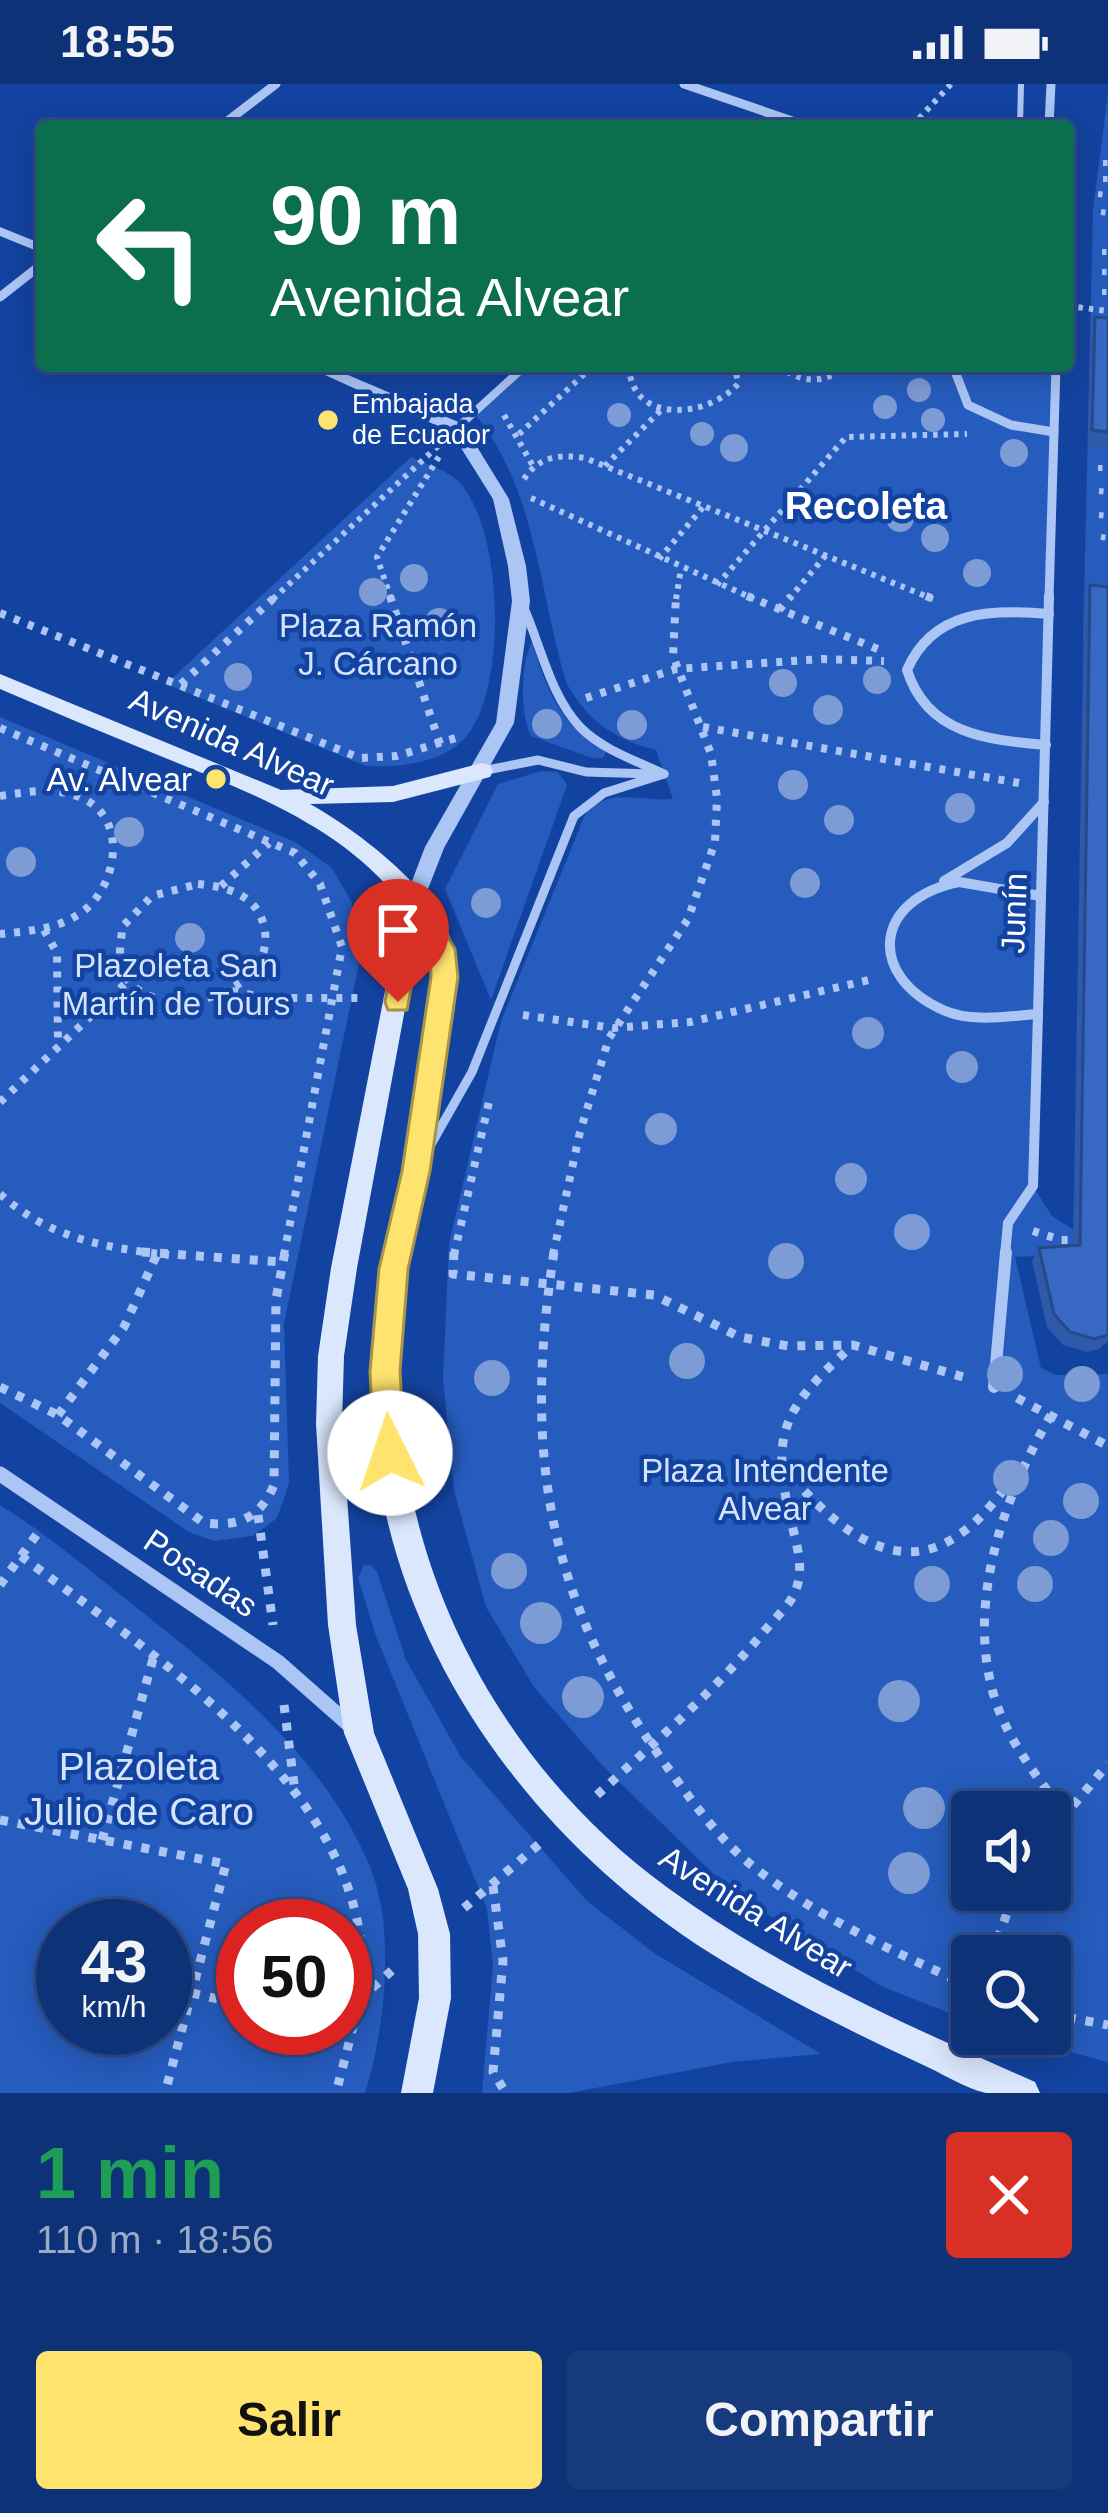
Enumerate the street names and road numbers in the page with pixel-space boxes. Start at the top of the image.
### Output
street label: Avenida Alvear [124,680,340,804]
street label: Junín [994,872,1034,954]
street label: Posadas [137,1522,265,1624]
street label: Avenida Alvear [653,1838,859,1986]

